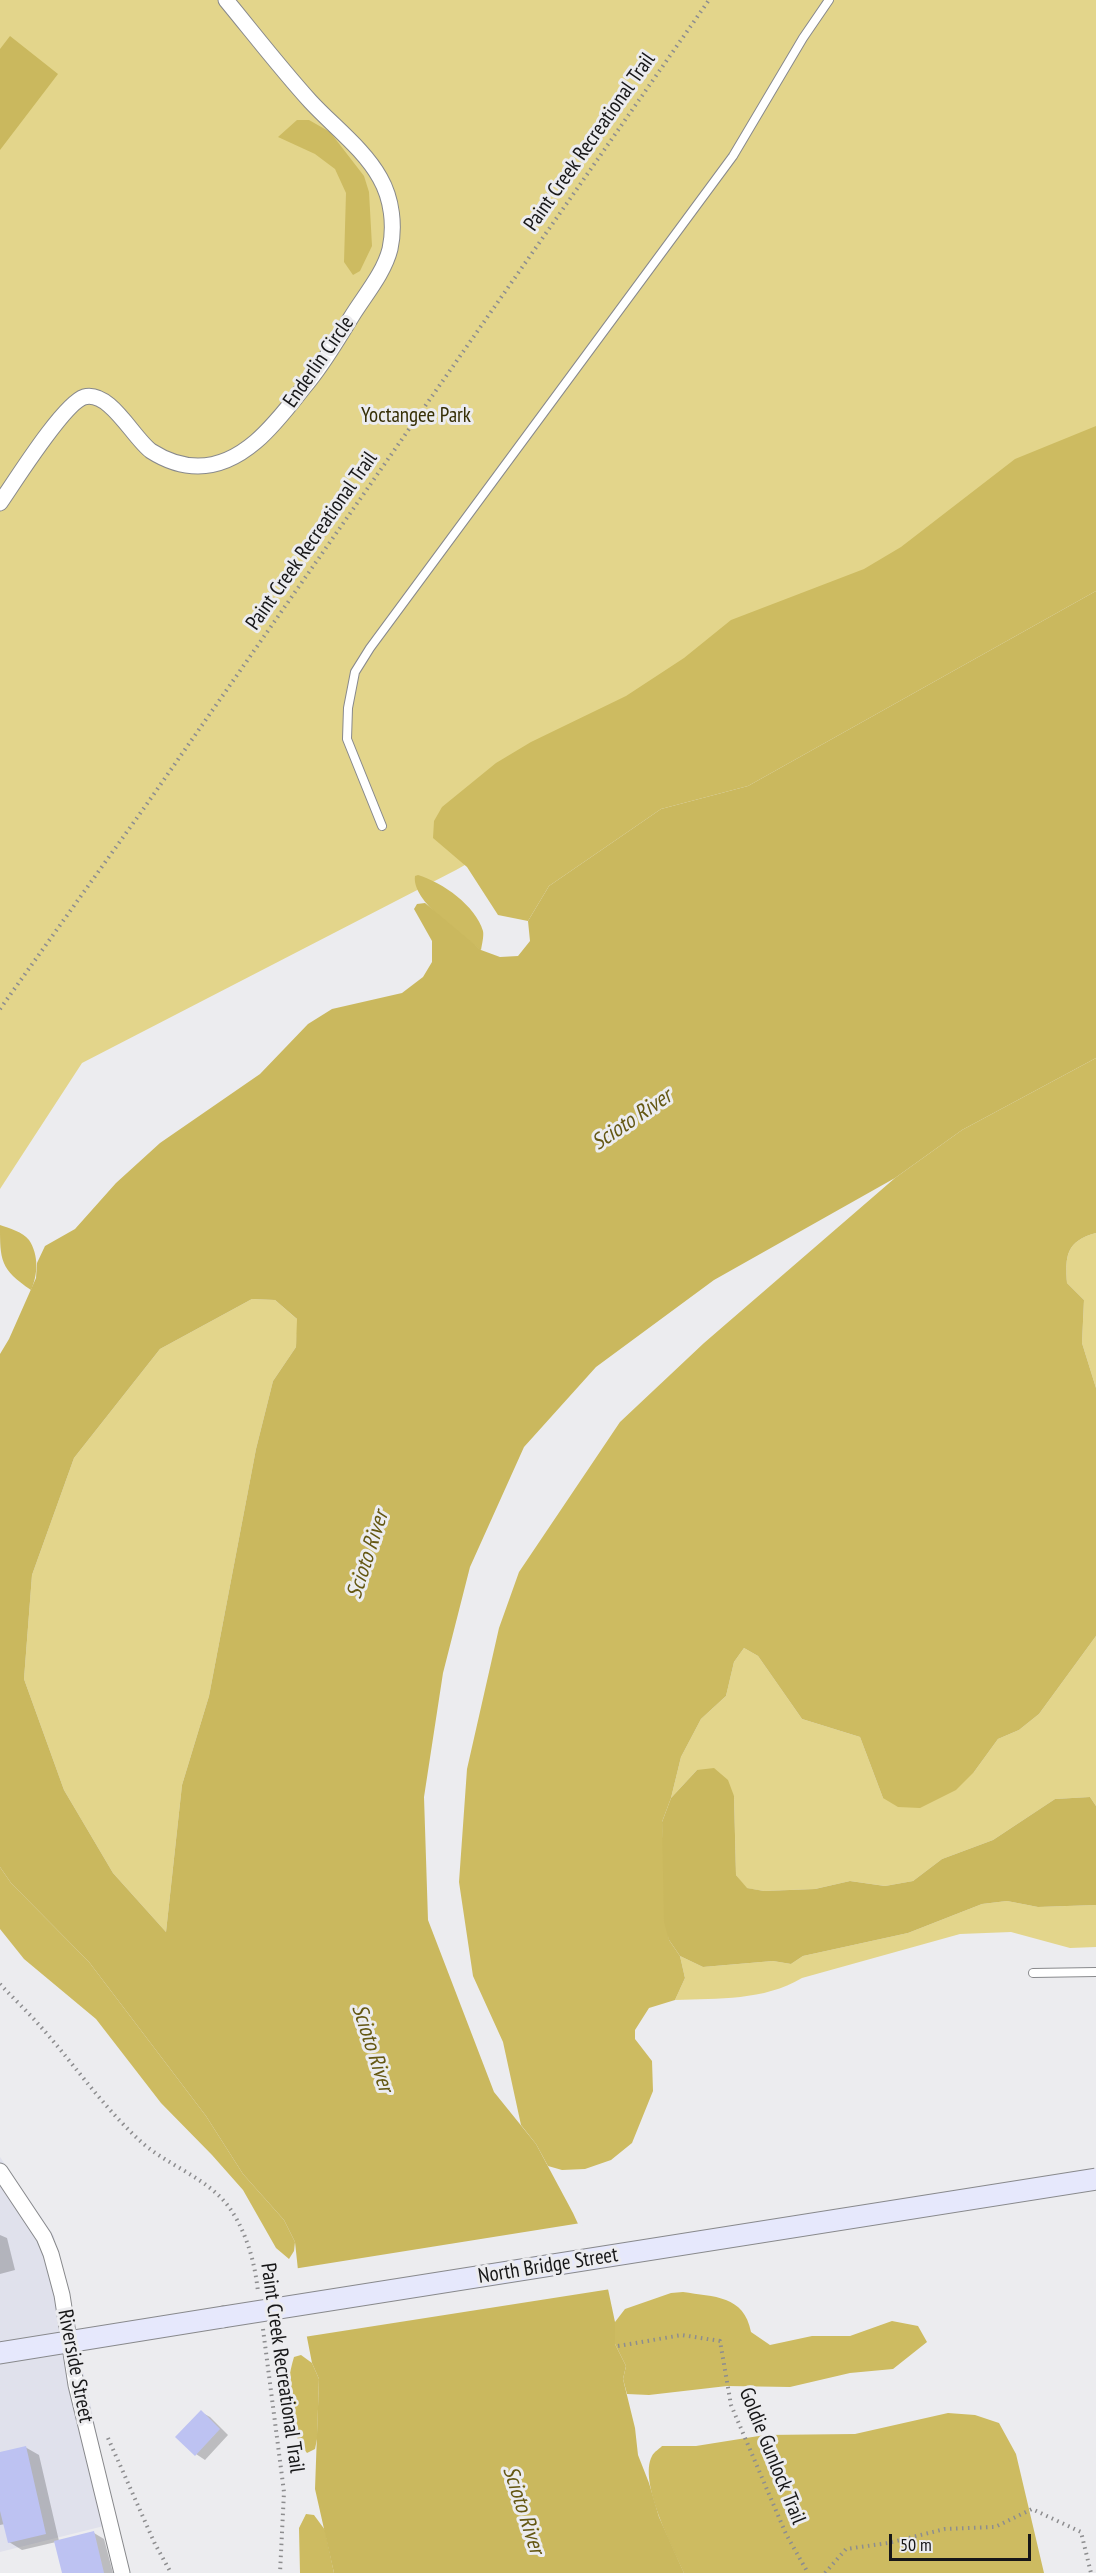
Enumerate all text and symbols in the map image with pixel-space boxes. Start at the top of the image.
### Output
street label: Paint Creek Recreational Trail [519,48,661,236]
street label: Enderlin Circle [278,311,360,413]
park label: Yoctangee Park [361,403,471,429]
street label: Paint Creek Recreational Trail [241,447,383,635]
water label: Scioto River [587,1084,677,1156]
water label: Scioto River [341,1508,395,1602]
water label: Scioto River [345,2001,399,2095]
street label: North Bridge Street [476,2243,620,2289]
street label: Paint Creek Recreational Trail [255,2261,309,2475]
street label: Riverside Street [52,2307,98,2425]
street label: Goldie Gunlock Trail [733,2384,811,2528]
water label: Scioto River [496,2463,550,2557]
scale bar [892,2522,1034,2560]
text: 50 m [900,2533,932,2556]

